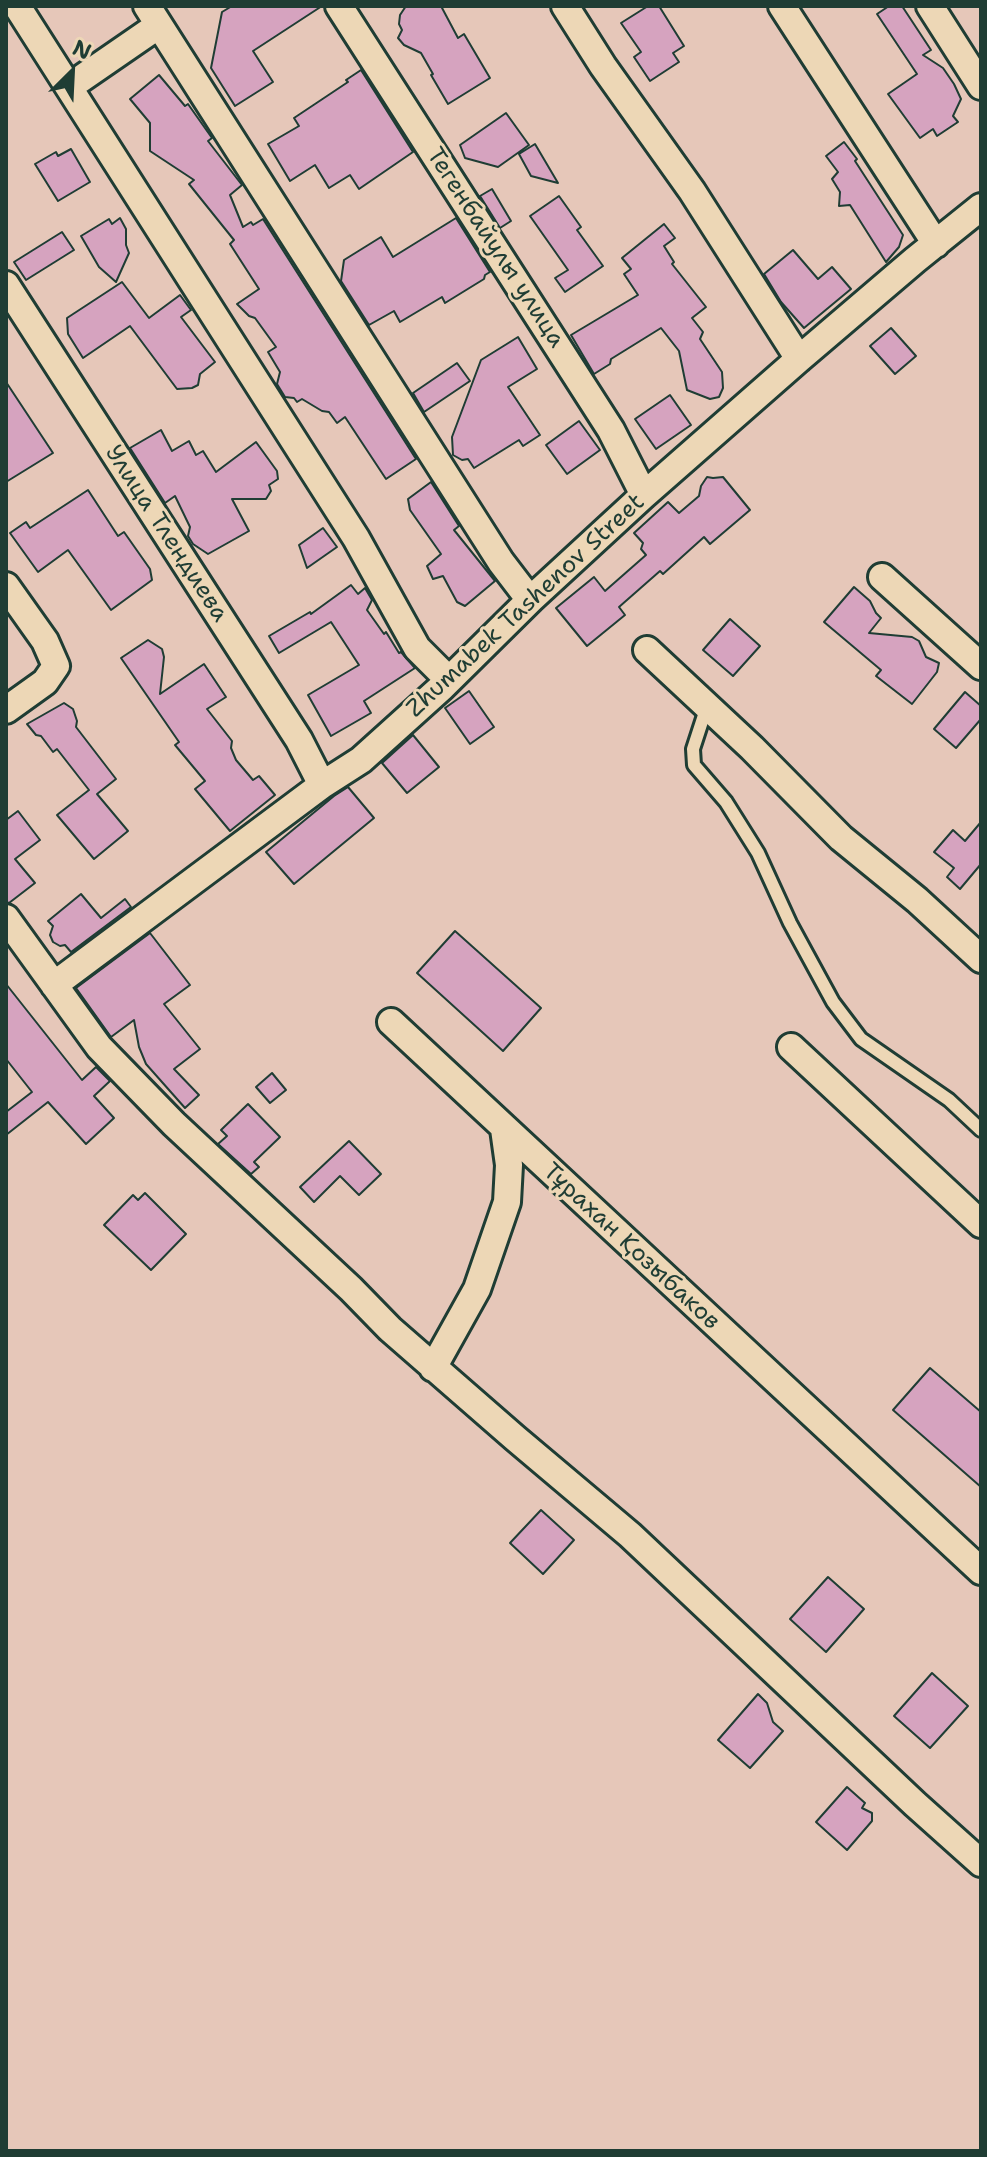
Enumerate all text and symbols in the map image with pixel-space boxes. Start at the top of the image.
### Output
north arrow [32,32,112,112]
text: N [68,33,96,66]
street label: Тегенбайулы улица [420,143,570,353]
street label: Улица Тлендиева [98,440,234,628]
street label: Zhumabek Tashenov Street [401,488,651,724]
street label: Тұрахан Қозыбаков [537,1158,725,1336]

